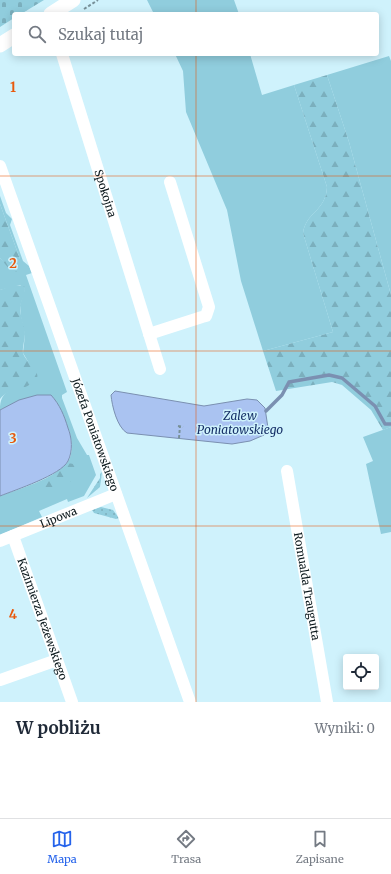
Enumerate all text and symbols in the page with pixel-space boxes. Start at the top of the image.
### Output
search box [12,12,379,56]
icon: search [26,23,48,45]
text: Szukaj tutaj [58,25,143,44]
text: 1 [10,79,16,96]
street label: Spokojna [91,168,119,219]
text: 2 [9,255,17,272]
street label: Józefa Poniatowskiego [68,375,122,494]
water label: Zalew Poniatowskiego [197,408,283,437]
text: 3 [9,430,17,447]
street label: Lipowa [38,504,79,531]
street label: Romualda Traugutta [291,531,323,641]
street label: Kazimierza Jeżewskiego [14,556,71,682]
text: 4 [9,606,18,623]
map controls [343,654,379,690]
button: locate [343,654,379,690]
text: W pobliżu [16,717,101,739]
text: Wyniki: 0 [315,720,375,737]
tab: Mapa [47,828,77,866]
tab: Trasa [171,828,201,866]
tab: Zapisane [296,828,344,866]

